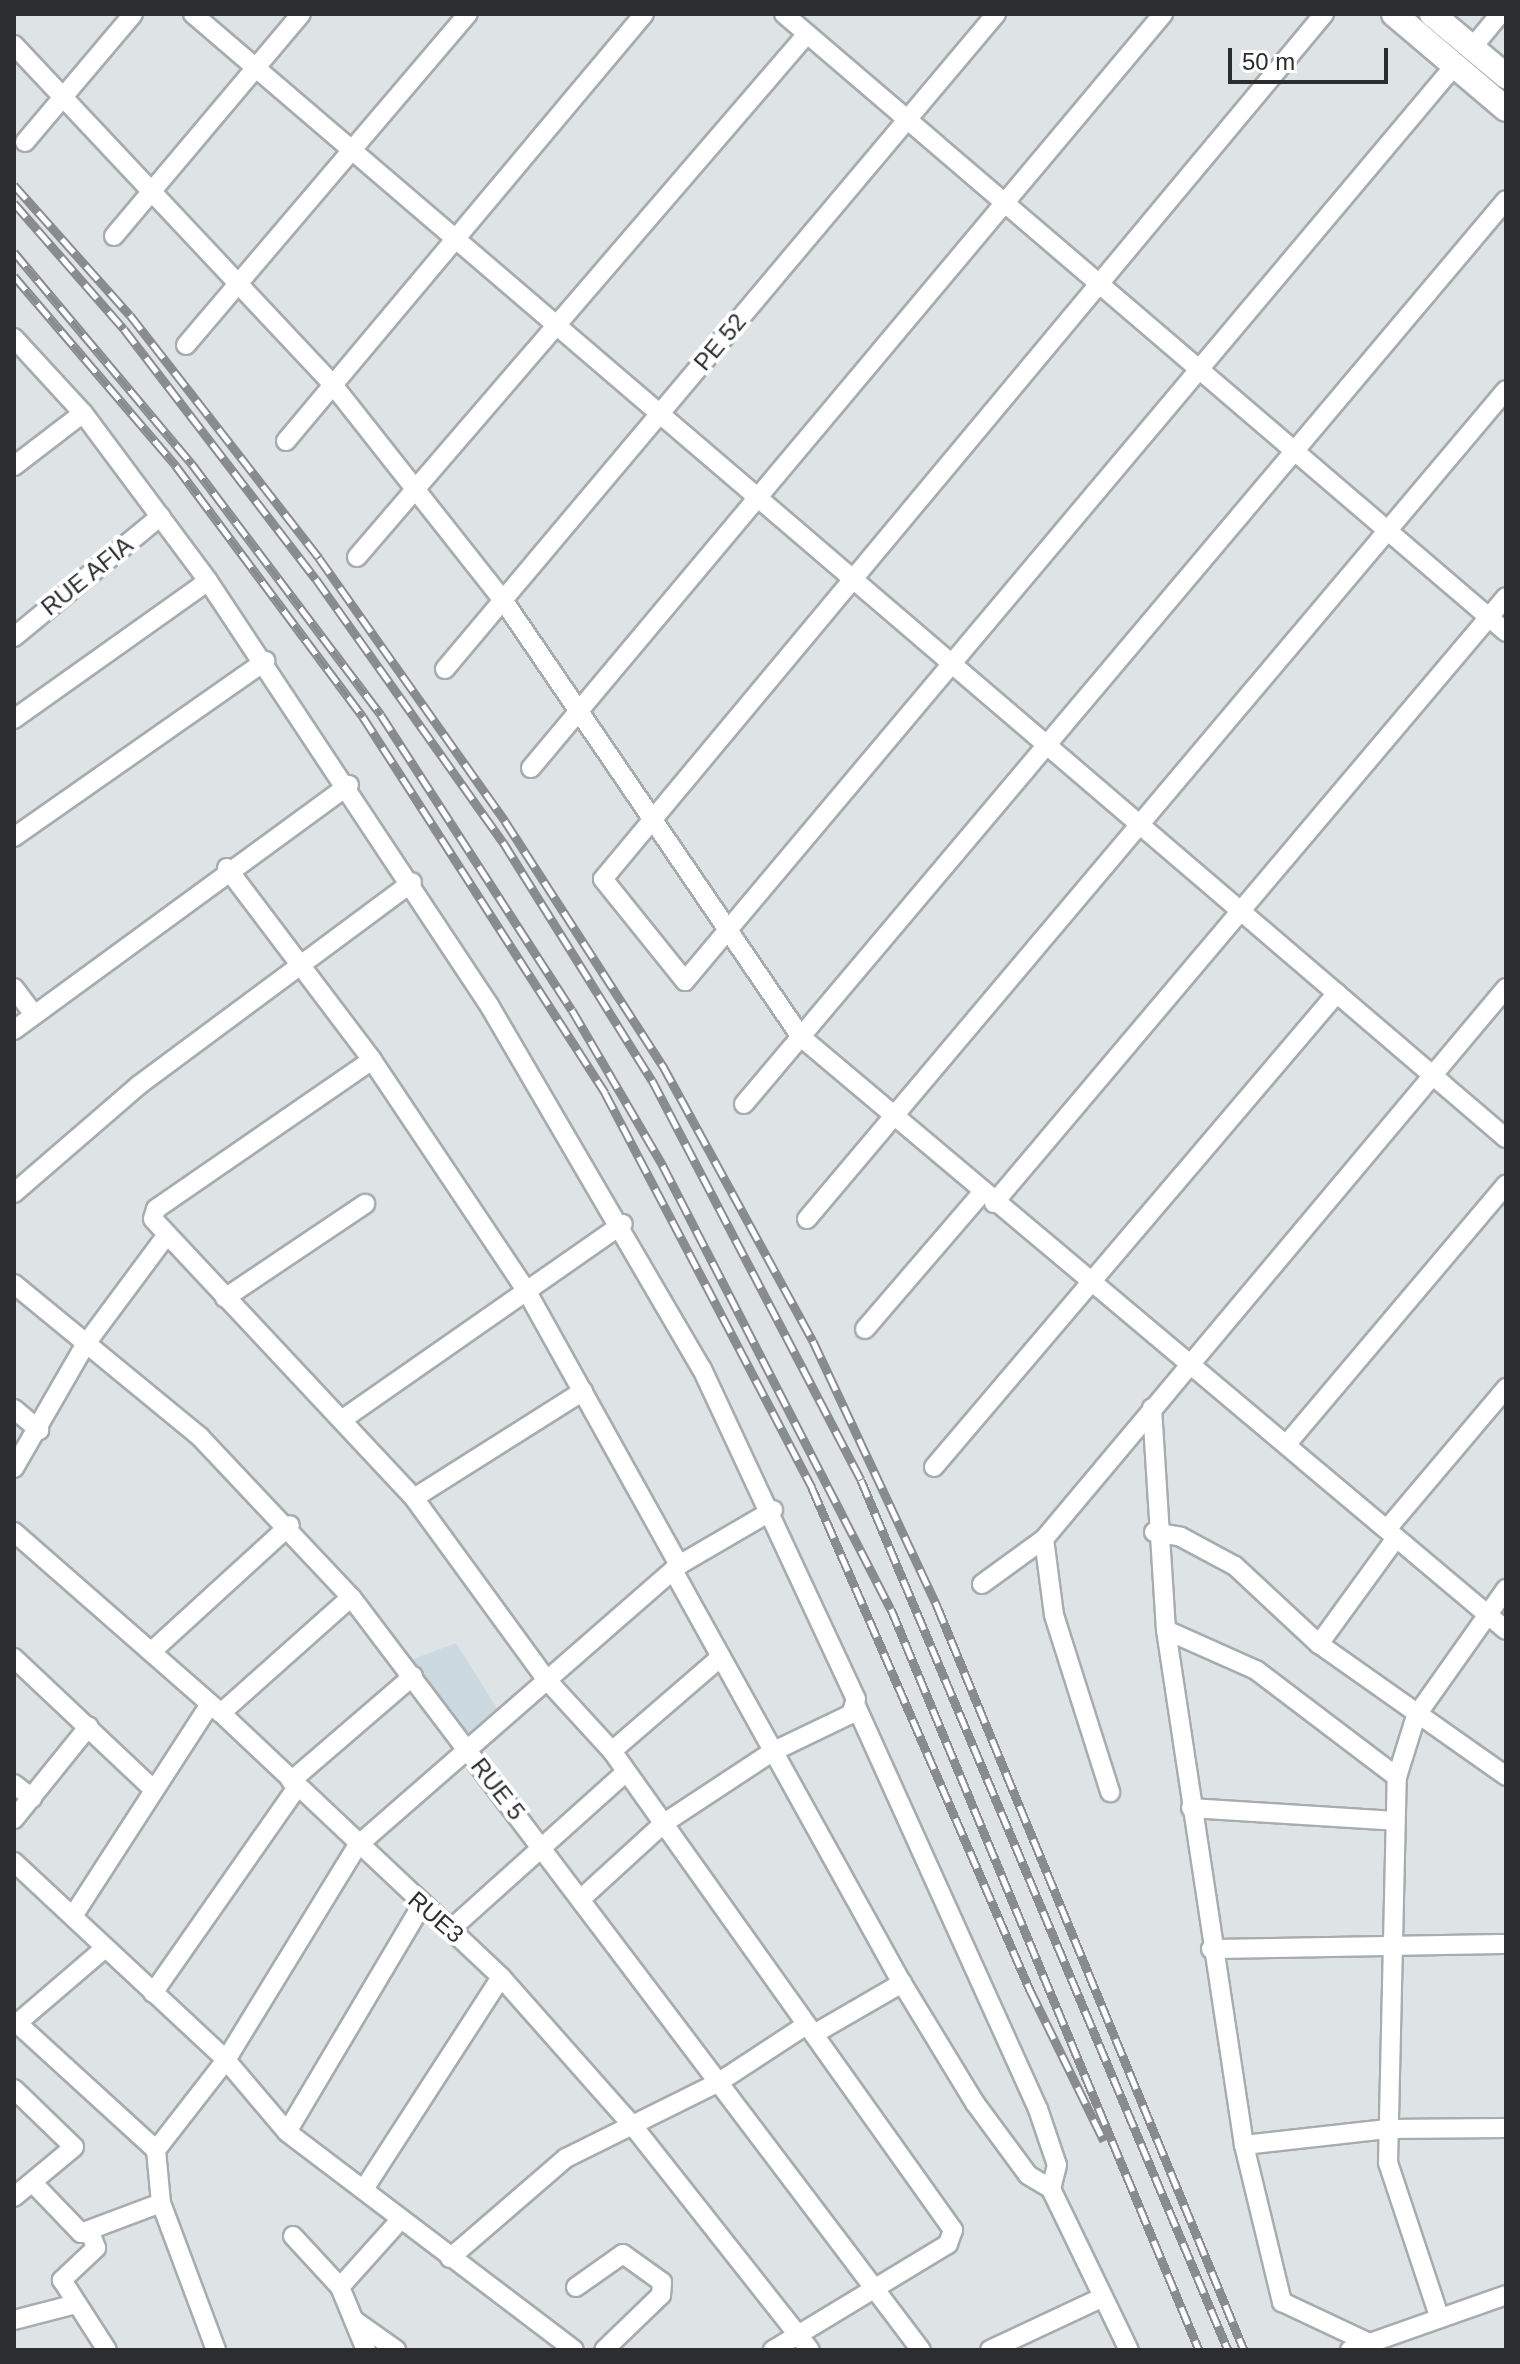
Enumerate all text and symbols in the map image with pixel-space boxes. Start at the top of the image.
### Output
scale bar [1232,32,1392,82]
text: 50 m [1242,48,1295,75]
street label: PE 52 [688,308,752,376]
street label: RUE AFIA [35,530,139,622]
street label: RUE 5 [465,1752,531,1826]
street label: RUE3 [402,1885,470,1949]

